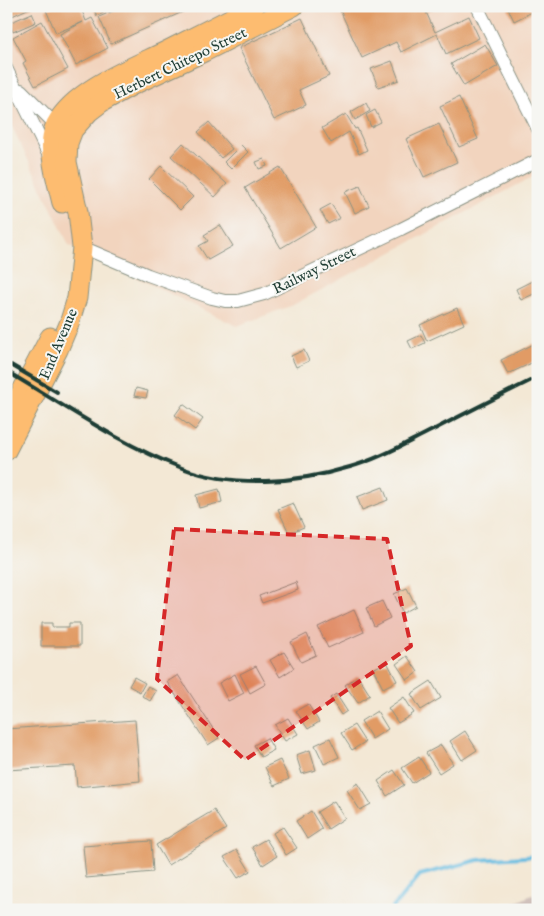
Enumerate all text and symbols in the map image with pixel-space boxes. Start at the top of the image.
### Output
street label: Herbert Chitepo Street [111,23,250,104]
street label: Railway Street [270,242,359,299]
street label: End Avenue [35,306,82,383]

